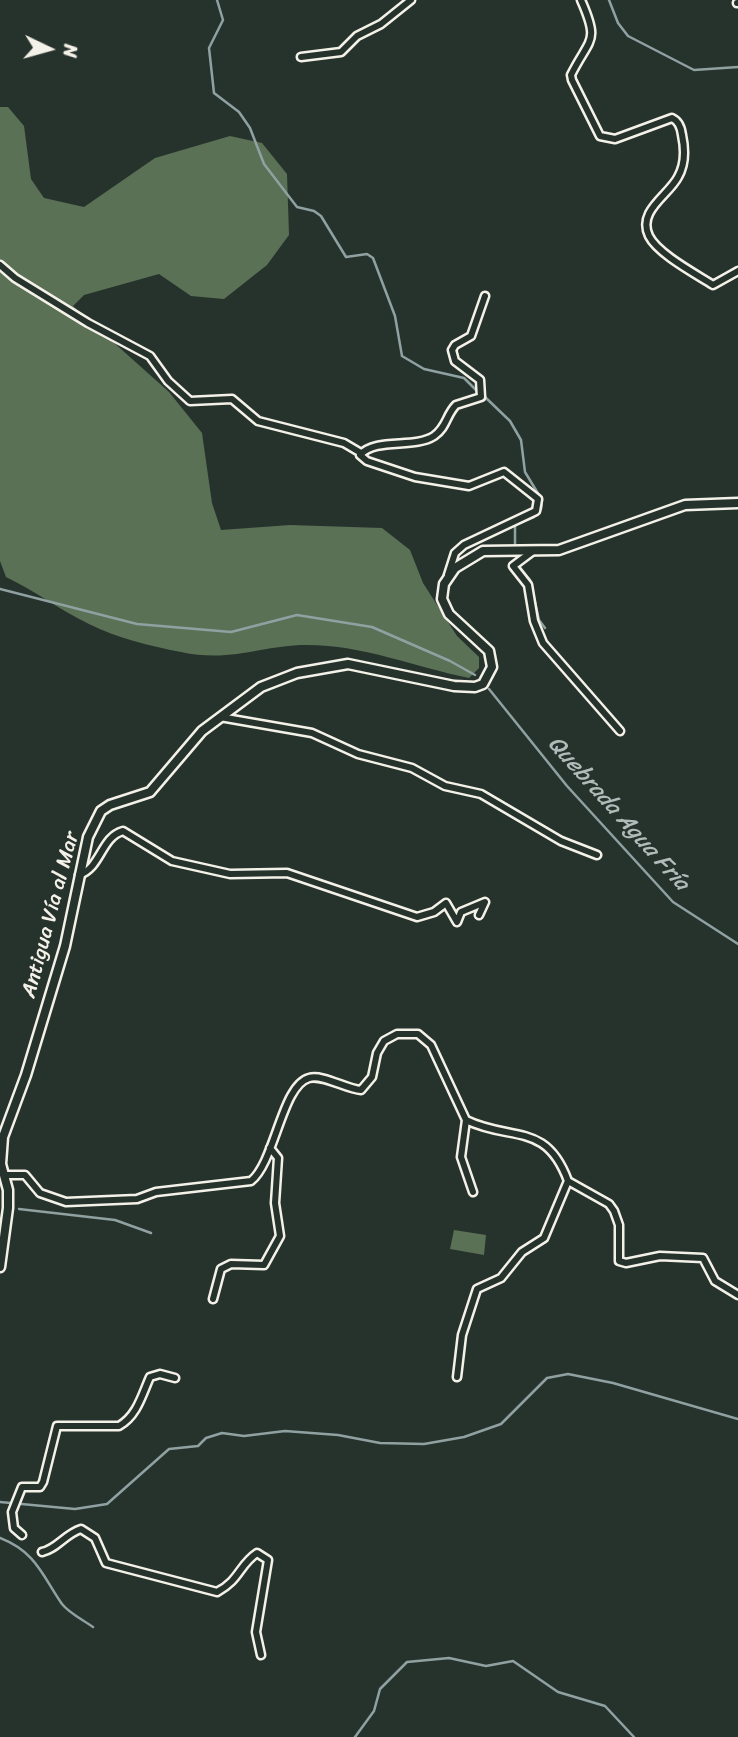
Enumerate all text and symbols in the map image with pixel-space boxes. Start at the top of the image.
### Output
north arrow [14,14,84,84]
text: N [53,43,87,59]
water label: Quebrada Agua Fría [541,731,695,897]
street label: Antigua Vía al Mar [17,829,85,1001]

